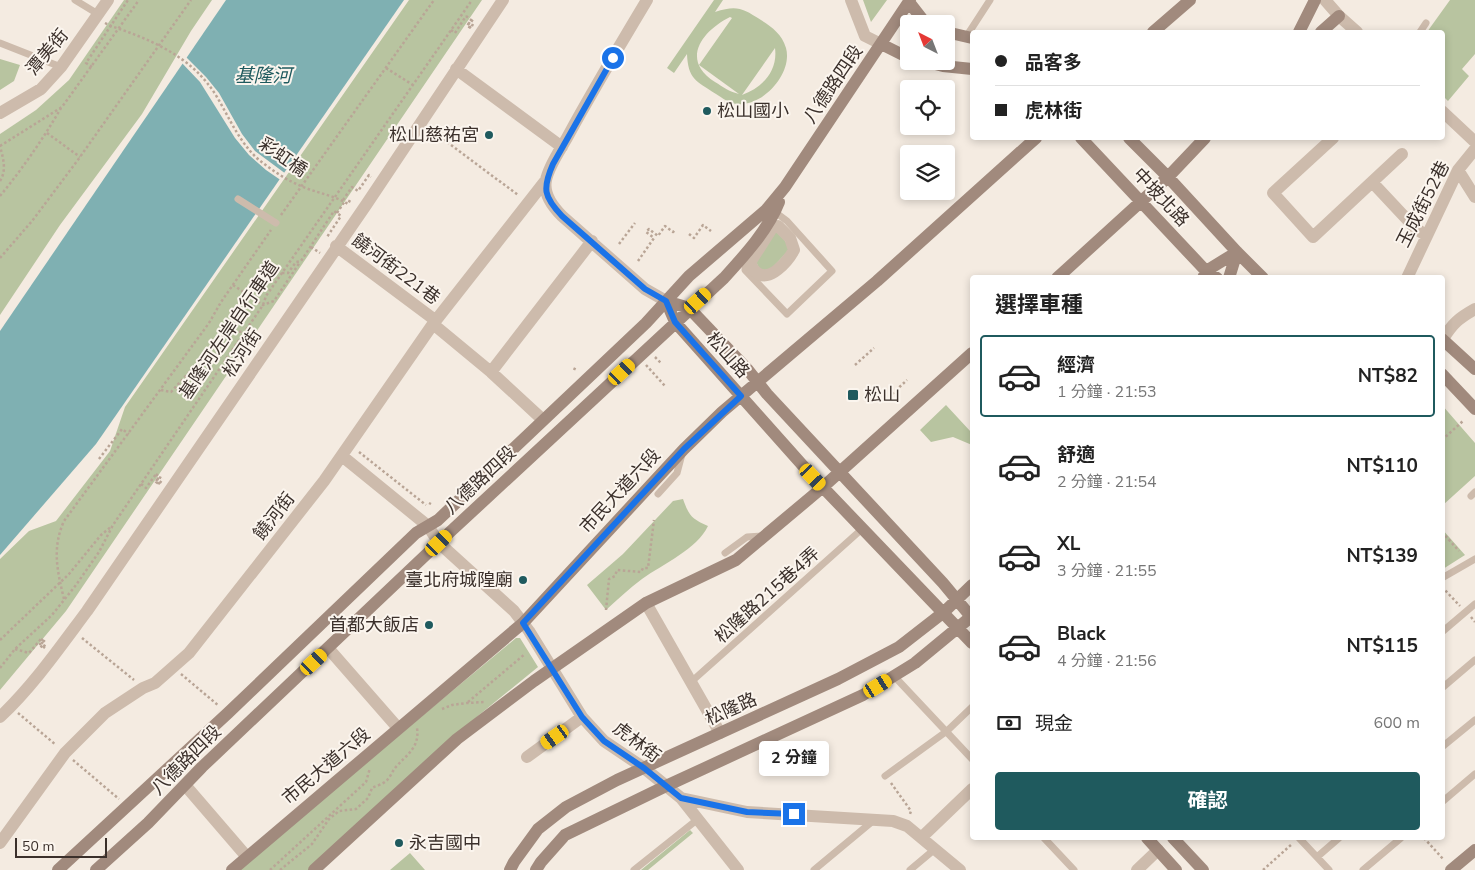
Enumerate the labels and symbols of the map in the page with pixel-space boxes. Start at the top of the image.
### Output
north arrow [900,15,955,70]
street label: 潭美街 [20,24,74,80]
street label: 八德路四段 [798,40,868,128]
route start [602,47,624,69]
water label: 基隆河 [234,63,295,89]
place label: 松山國小 [717,99,789,123]
marker: 松山國小 [701,105,713,117]
place label: 松山慈祐宮 [389,123,479,147]
marker: 松山慈祐宮 [483,129,495,141]
street label: 彩虹橋 [254,132,312,182]
street label: 玉成街52巷 [1391,157,1455,251]
street label: 中坡北路 [1128,162,1194,232]
street label: 饒河街221巷 [347,228,445,310]
street label: 基隆河左岸自行車道 [174,256,284,404]
car [681,285,714,317]
street label: 松河街 [217,324,267,382]
street label: 松山路 [701,327,755,383]
car [605,356,638,388]
place label: 松山 [864,383,900,407]
marker: 松山 [846,388,860,402]
street label: 八德路四段 [439,441,521,519]
street label: 市民大道六段 [574,443,666,539]
car [797,461,828,493]
street label: 饒河街 [248,487,300,545]
car [422,527,455,559]
street label: 松隆路215巷4弄 [709,542,825,648]
place label: 臺北府城隍廟 [405,568,513,592]
marker: 臺北府城隍廟 [517,574,529,586]
place label: 首都大飯店 [329,613,419,637]
marker: 首都大飯店 [423,619,435,631]
car [297,646,330,678]
car [861,672,894,700]
street label: 松隆路 [701,687,761,731]
street label: 虎林街 [608,716,666,768]
street label: 八德路四段 [146,720,226,800]
street label: 市民大道六段 [277,722,375,810]
car [538,722,571,752]
callout: 2 分鐘 [759,742,829,776]
route end [783,803,805,825]
place label: 永吉國中 [409,831,481,855]
scale bar [15,835,108,858]
marker: 永吉國中 [393,837,405,849]

